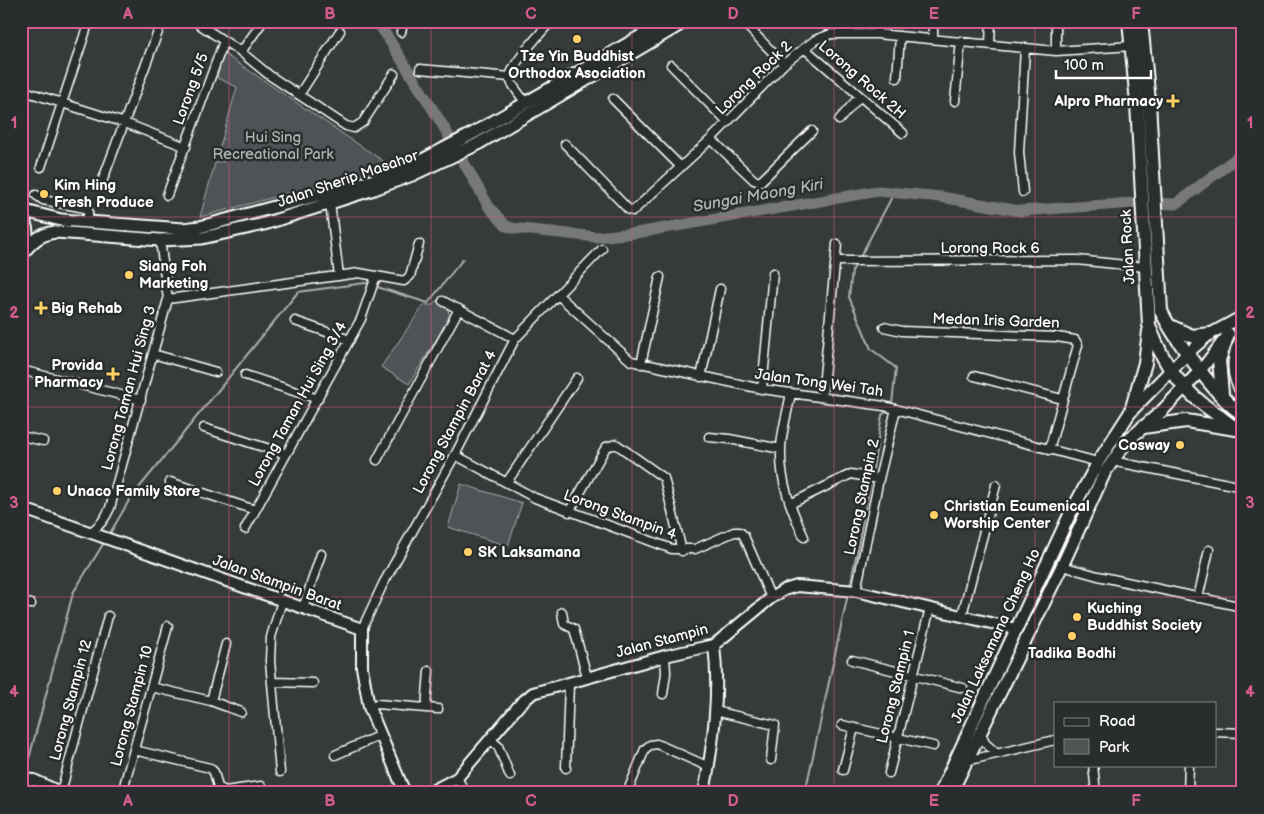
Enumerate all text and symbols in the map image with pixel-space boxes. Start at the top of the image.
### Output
text: A [122,5,133,24]
text: B [324,5,336,24]
text: C [525,5,537,24]
text: D [727,5,739,24]
text: E [929,5,939,24]
text: F [1131,5,1141,24]
marker: Tze Yin Buddhist Orthodox Asociation [571,33,583,45]
street label: Lorong Rock 2 [712,37,796,119]
street label: Lorong Rock 2H [814,37,910,123]
place label: Tze Yin Buddhist Orthodox Asociation [508,47,646,83]
scale bar [1056,48,1152,80]
street label: Lorong 5/5 [169,50,213,128]
text: 100 m [1064,56,1104,75]
place label: Alpro Pharmacy [1054,92,1163,111]
marker: Alpro Pharmacy [1167,95,1179,107]
text: 1 [11,114,17,133]
text: 1 [1247,114,1253,133]
park label: Hui Sing Recreational Park [212,128,334,164]
street label: Jalan Sherip Masahor [275,146,421,212]
water label: Sungai Maong Kiri [691,175,826,217]
place label: Kim Hing Fresh Produce [54,176,154,212]
marker: Kim Hing Fresh Produce [38,188,50,200]
street label: Jalan Rock [1117,209,1139,285]
street label: Lorong Rock 6 [940,239,1040,258]
place label: Siang Foh Marketing [139,257,208,293]
marker: Siang Foh Marketing [123,269,135,281]
place label: Big Rehab [51,299,123,318]
marker: Big Rehab [35,302,47,314]
street label: Lorong Taman Hui Sing 3 [98,303,160,473]
text: 2 [9,304,19,323]
text: 2 [1245,304,1255,323]
street label: Medan Iris Garden [932,309,1060,333]
street label: Lorong Taman Hui Sing 3/4 [245,318,351,490]
street label: Lorong Stampin Barat 4 [409,347,501,497]
place label: Provida Pharmacy [34,356,103,392]
street label: Jalan Tong Wei Tah [754,365,884,401]
marker: Provida Pharmacy [107,368,119,380]
place label: Cosway [1118,436,1170,455]
street label: Lorong Stampin 2 [840,437,884,557]
marker: Cosway [1174,439,1186,451]
place label: Unaco Family Store [67,482,200,501]
marker: Unaco Family Store [51,485,63,497]
street label: Lorong Stampin 4 [561,486,679,544]
text: 3 [9,494,19,513]
text: 3 [1245,494,1255,513]
place label: Christian Ecumenical Worship Center [944,497,1090,533]
marker: Christian Ecumenical Worship Center [928,509,940,521]
place label: SK Laksamana [478,543,581,562]
marker: SK Laksamana [462,546,474,558]
street label: Jalan Laksamana Cheng Ho [947,546,1045,726]
street label: Jalan Stampin Barat [210,551,344,615]
place label: Kuching Buddhist Society [1087,599,1202,635]
marker: Kuching Buddhist Society [1071,611,1083,623]
street label: Jalan Stampin [614,620,710,662]
street label: Lorong Stampin 1 [873,628,919,746]
marker: Tadika Bodhi [1066,630,1078,642]
street label: Lorong Stampin 12 [46,637,96,763]
street label: Lorong Stampin 10 [107,643,157,769]
place label: Tadika Bodhi [1028,644,1116,663]
text: 4 [9,683,19,702]
text: 4 [1245,683,1255,702]
legend [1054,702,1216,766]
text: Road [1099,712,1135,731]
text: Park [1099,738,1130,757]
text: A [122,792,133,811]
text: B [324,792,336,811]
text: C [525,792,537,811]
text: D [727,792,739,811]
text: E [929,792,939,811]
text: F [1131,792,1141,811]

